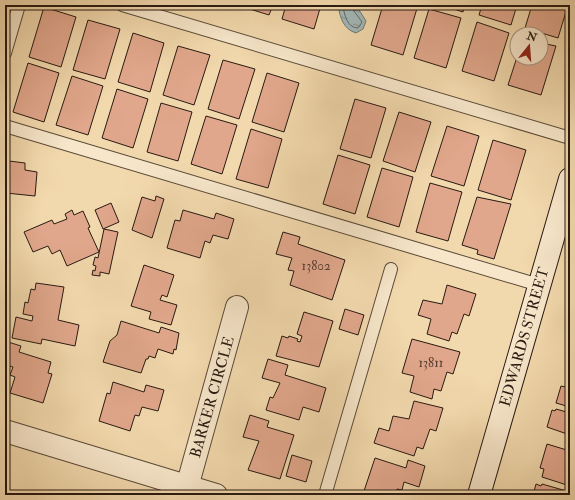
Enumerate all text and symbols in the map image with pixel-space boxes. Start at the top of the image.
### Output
north arrow [509,26,549,66]
text: N [524,29,539,45]
house number: 13802 [302,258,331,274]
street label: EDWARDS STREET [495,265,553,409]
street label: BARKER CIRCLE [186,334,239,460]
house number: 13811 [418,355,444,371]

